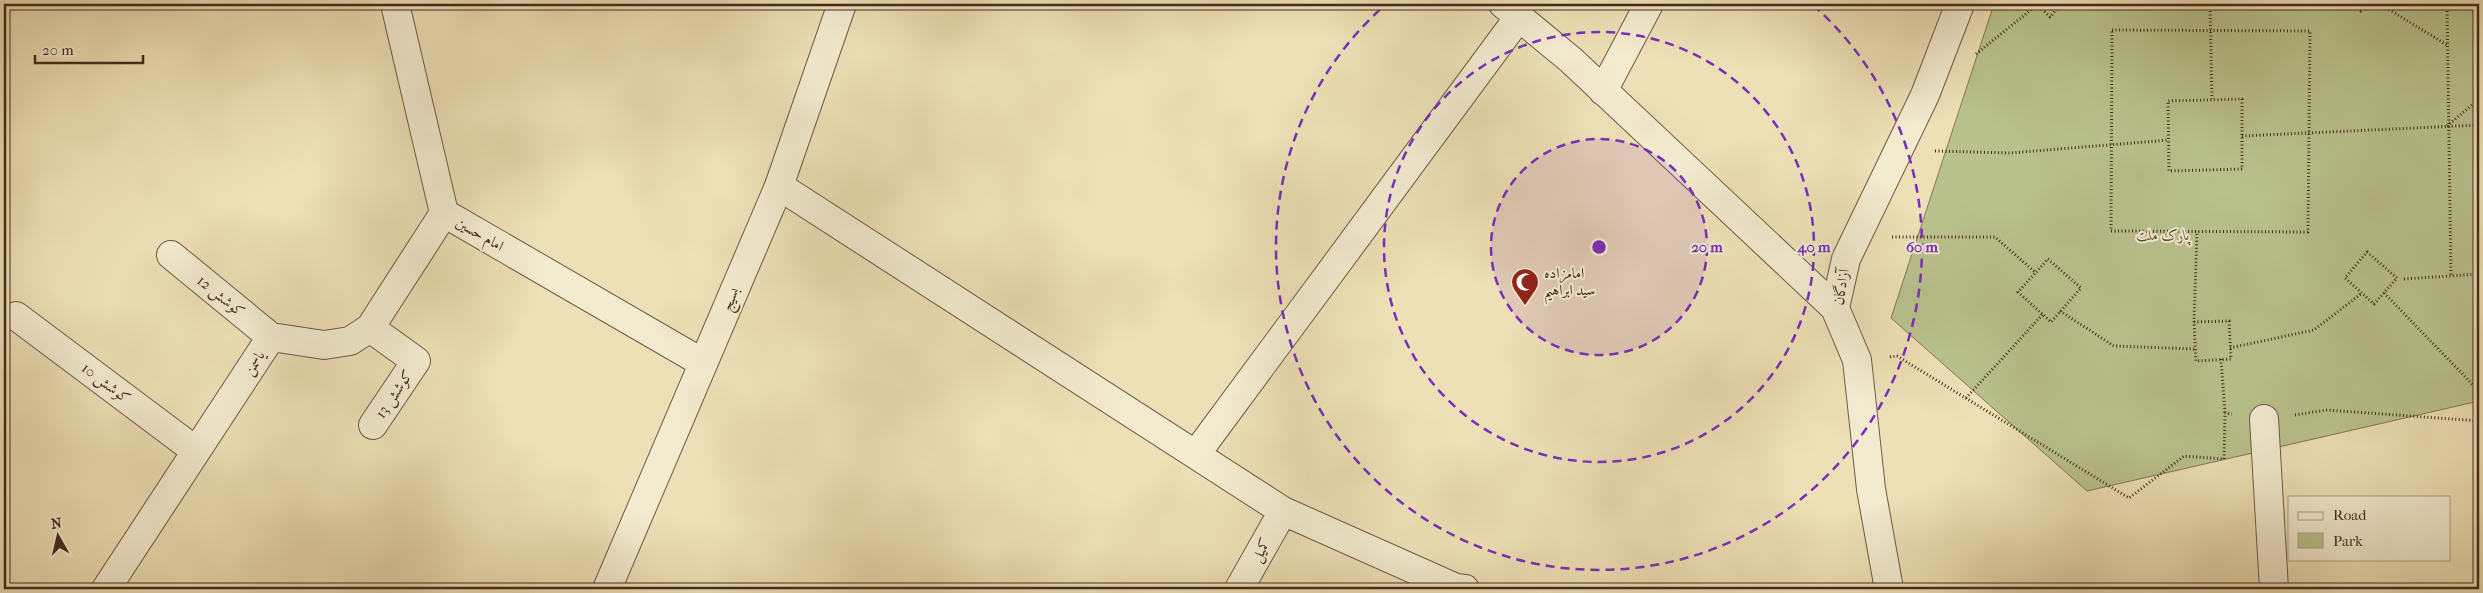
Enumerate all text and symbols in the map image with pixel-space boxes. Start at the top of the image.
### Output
scale bar [35,32,142,64]
text: 20 m [42,41,74,59]
street label: امام حسین [451,213,507,258]
park label: پارک ملت [2136,226,2191,246]
centre of rings [1590,238,1608,256]
text: 20 m [1691,238,1723,256]
text: 40 m [1797,238,1831,256]
text: 60 m [1906,238,1939,256]
place label: امامزاده سید ابراهیم [1544,264,1595,305]
street label: آزادگان [1829,266,1853,306]
mosque icon: امامزاده سید ابراهیم [1510,267,1540,306]
street label: کوشش 12 [193,271,248,321]
street label: بسیج [717,284,748,315]
street label: یاسمن [239,346,270,379]
street label: کوشش 10 [77,359,134,408]
street label: کوشش 13 [371,366,418,422]
legend [2288,496,2450,560]
text: Road [2333,506,2367,524]
north arrow [32,510,82,560]
text: N [50,514,63,533]
text: Park [2333,532,2363,550]
street label: کمیل [1247,535,1277,566]

